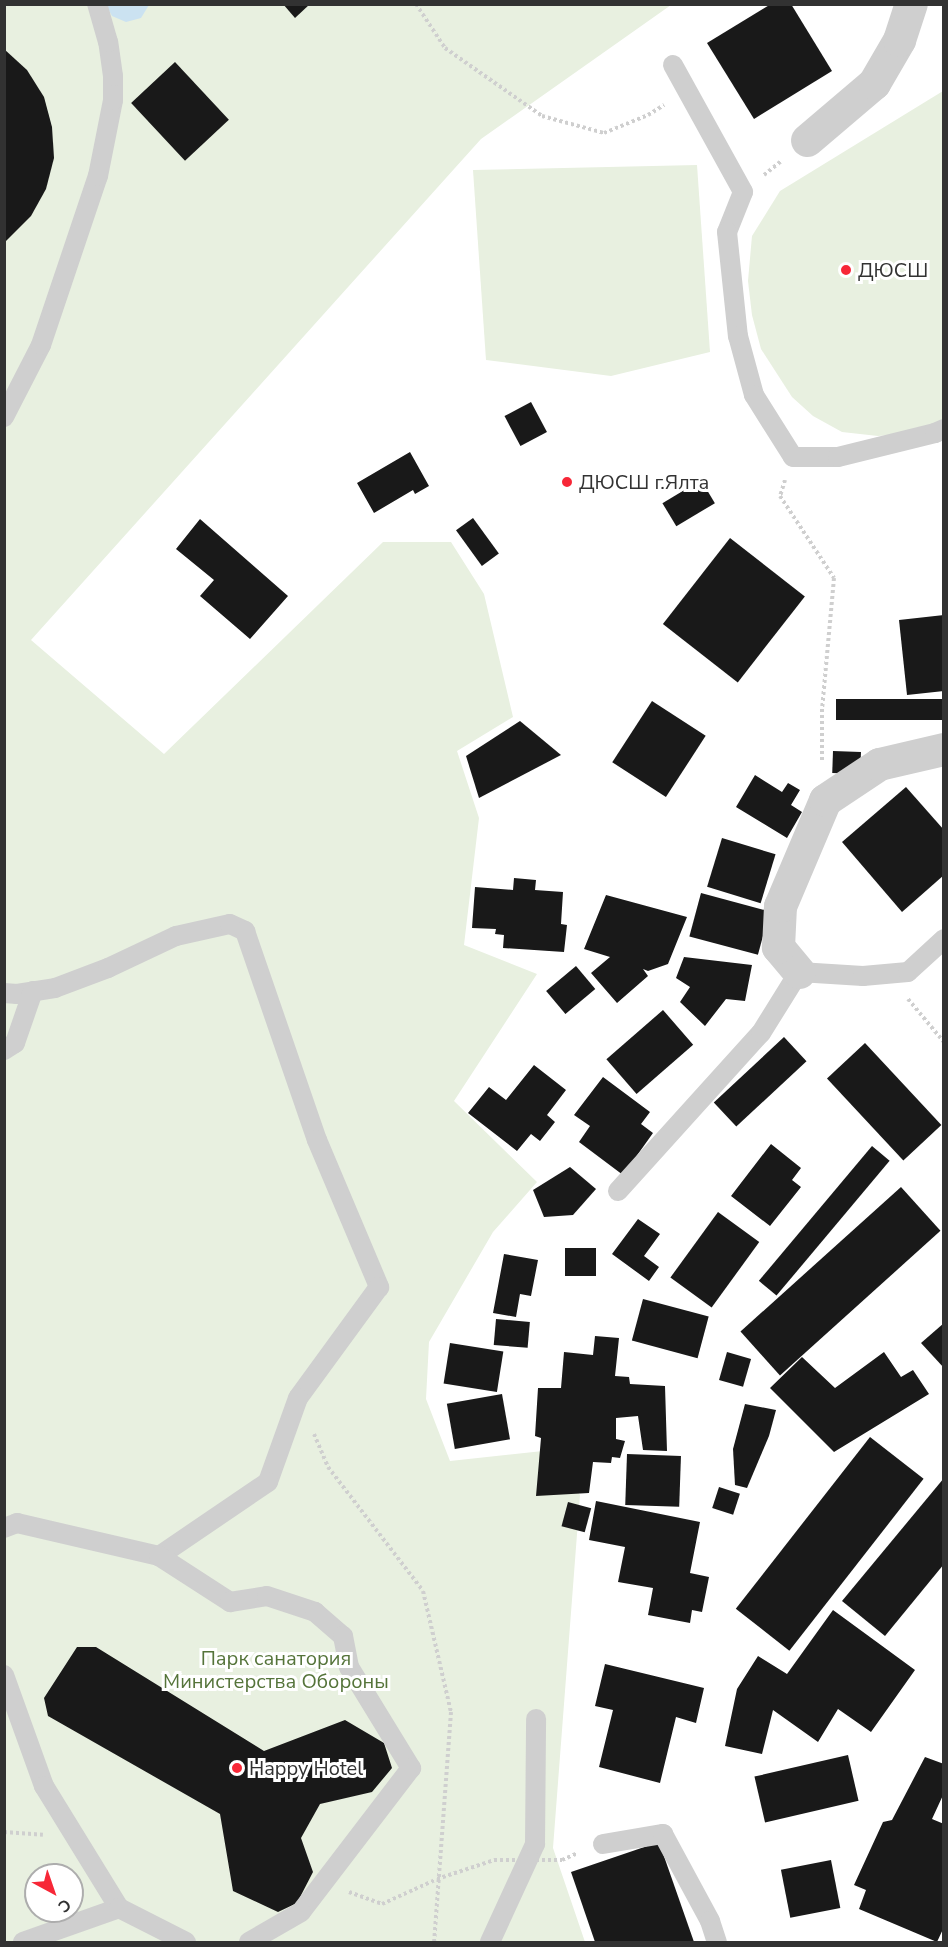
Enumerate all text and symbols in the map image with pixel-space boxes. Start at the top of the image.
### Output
place label: ДЮСШ [858,258,928,282]
marker: ДЮСШ [839,263,853,277]
place label: ДЮСШ г.Ялта [579,470,709,494]
marker: ДЮСШ г.Ялта [560,475,574,489]
park label: Парк санатория Министерства Обороны [163,1647,389,1694]
place label: Happy Hotel [249,1756,363,1780]
marker: Happy Hotel [230,1761,244,1775]
north arrow [24,1863,84,1923]
text: С [53,1893,76,1917]

